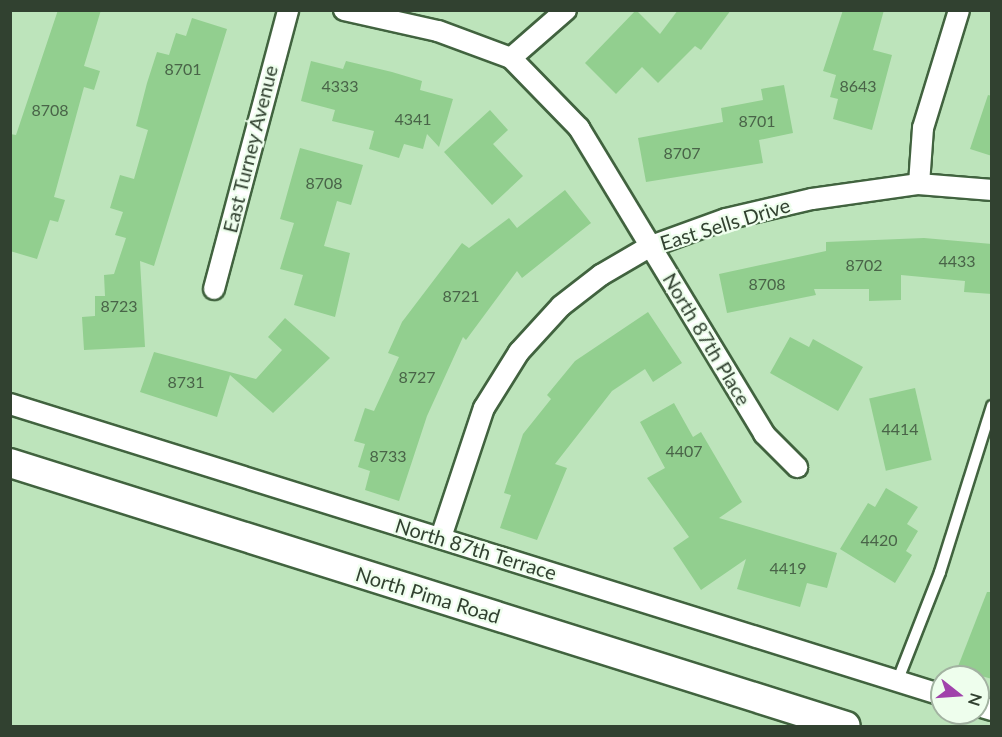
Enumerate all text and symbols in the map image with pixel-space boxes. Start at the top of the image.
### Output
house number: 8701 [164,59,202,79]
street label: East Turney Avenue [217,62,283,236]
house number: 4333 [321,76,359,96]
house number: 8643 [839,76,877,96]
house number: 8708 [31,100,69,120]
house number: 4341 [394,109,432,129]
house number: 8701 [738,111,776,131]
house number: 8707 [663,143,701,163]
house number: 8708 [305,173,343,193]
street label: East Sells Drive [657,193,793,255]
house number: 4433 [938,251,976,271]
house number: 8702 [845,255,883,275]
street label: North 87th Place [658,268,756,410]
house number: 8708 [748,274,786,294]
house number: 8721 [442,286,480,306]
house number: 8723 [100,296,138,316]
house number: 8727 [398,367,436,387]
house number: 8731 [167,372,205,392]
house number: 4414 [881,419,919,439]
house number: 4407 [665,441,703,461]
house number: 8733 [369,446,407,466]
street label: North 87th Terrace [392,513,560,585]
house number: 4420 [860,530,898,550]
house number: 4419 [769,558,807,578]
street label: North Pima Road [353,562,503,628]
north arrow [930,665,990,725]
text: N [965,691,987,708]

